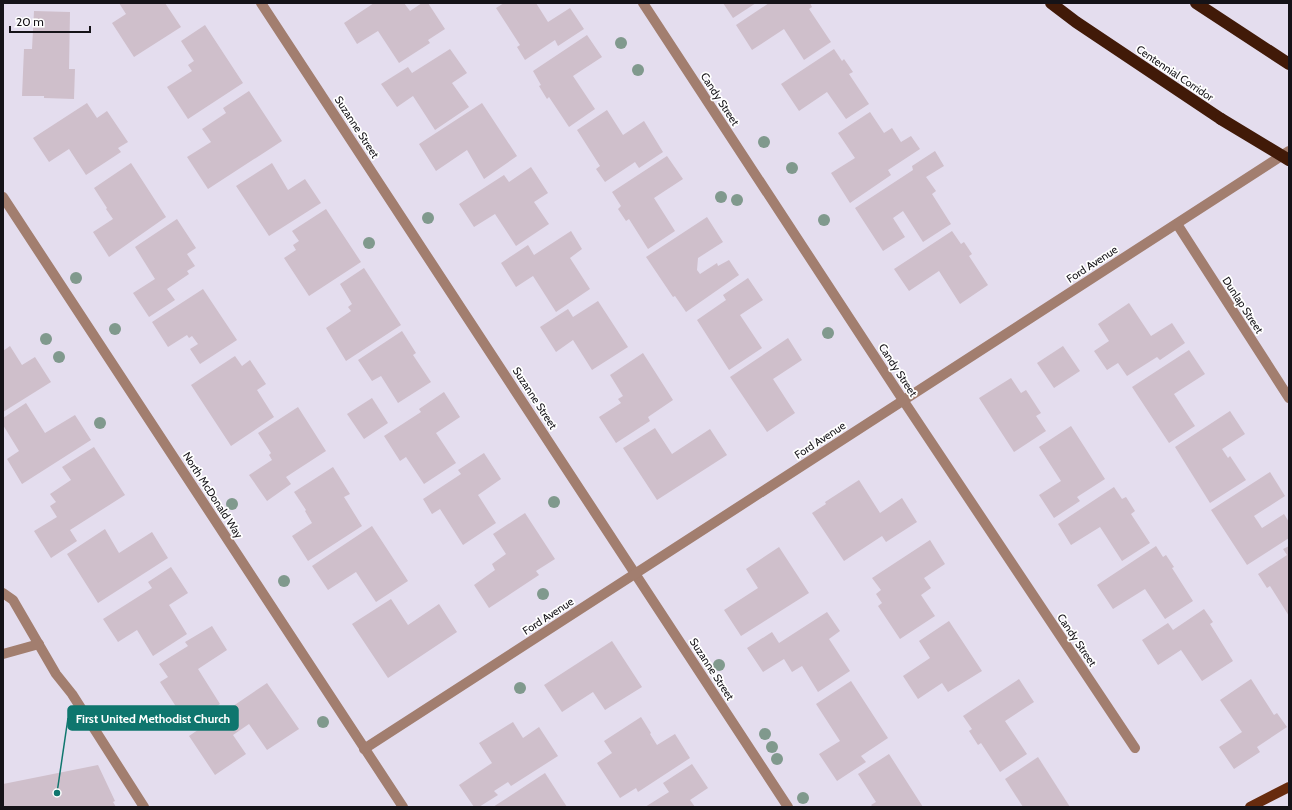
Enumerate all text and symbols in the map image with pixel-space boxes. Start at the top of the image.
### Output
scale bar [10,8,90,34]
text: 20 m [16,14,44,29]
street label: Centennial Corridor [1134,42,1217,104]
street label: Candy Street [698,70,743,128]
street label: Suzanne Street [332,93,382,161]
street label: Ford Avenue [1064,242,1120,286]
street label: Dunlap Street [1220,274,1267,336]
street label: Candy Street [876,341,921,399]
street label: Suzanne Street [510,364,560,432]
street label: Ford Avenue [792,418,848,462]
street label: North McDonald Way [180,449,246,541]
street label: Ford Avenue [520,594,576,638]
street label: Candy Street [1054,611,1100,669]
street label: Suzanne Street [687,635,737,703]
callout: First United Methodist Church [68,706,238,730]
text: First United Methodist Church [76,711,230,726]

